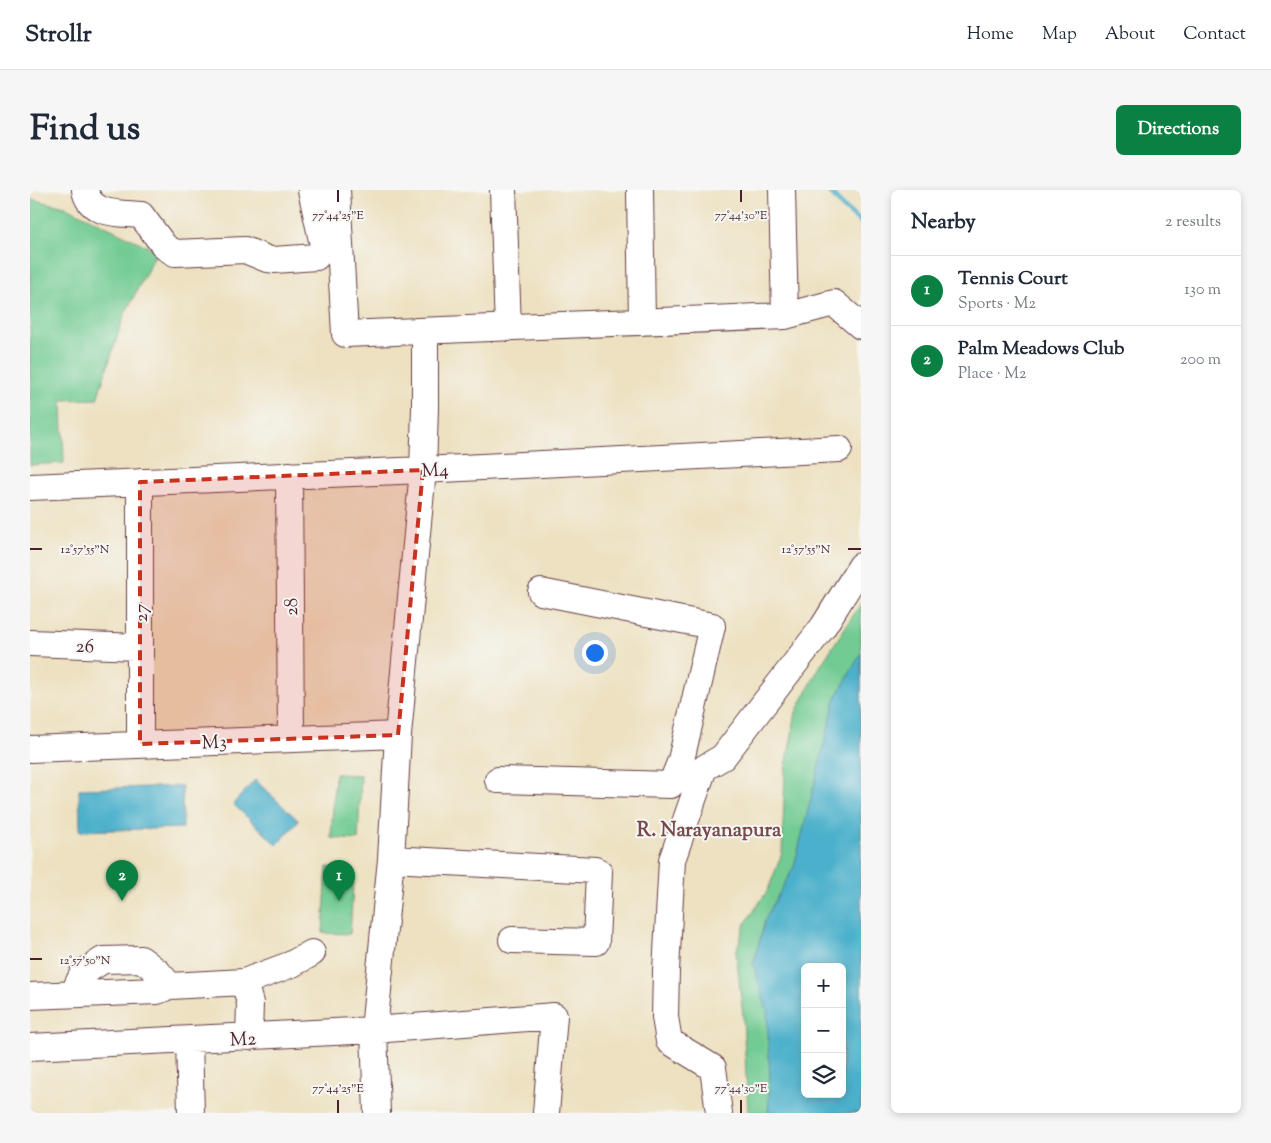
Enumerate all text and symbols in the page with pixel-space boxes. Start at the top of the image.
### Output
text: Strollr [25,18,92,52]
text: Home [967,22,1014,48]
text: Map [1042,22,1077,48]
text: About [1105,22,1155,48]
text: Contact [1183,22,1246,48]
text: Find us [30,105,140,156]
button: Directions [1116,105,1241,155]
text: 77°44'25"E [312,207,364,225]
text: 77°44'30"E [715,207,768,225]
text: Nearby [911,208,976,238]
text: 2 results [1165,211,1221,234]
text: Tennis Court [958,266,1068,293]
text: 1 [924,279,930,302]
text: 130 m [1184,279,1221,302]
text: Sports · M2 [958,293,1036,316]
text: Palm Meadows Club [958,336,1125,363]
text: 2 [923,349,931,372]
text: 200 m [1180,349,1221,372]
text: Place · M2 [958,363,1026,386]
street label: M4 [421,457,450,486]
text: 12°57'55"N [61,541,110,559]
text: 12°57'55"N [782,541,831,559]
street label: 28 [279,598,306,616]
street label: 27 [129,603,156,622]
street label: 26 [75,634,95,661]
your location [582,640,608,666]
street label: M3 [201,730,227,757]
district label: R. Narayanapura [637,817,782,846]
pin: 2 [106,860,138,901]
pin: 1 [323,860,355,901]
text: 12°57'50"N [60,952,111,970]
map controls [801,963,846,1098]
button: + [801,963,846,1008]
button: − [801,1008,846,1053]
street label: M2 [229,1027,257,1054]
button: layers [801,1053,846,1098]
text: 77°44'25"E [312,1080,364,1098]
text: 77°44'30"E [715,1080,768,1098]

